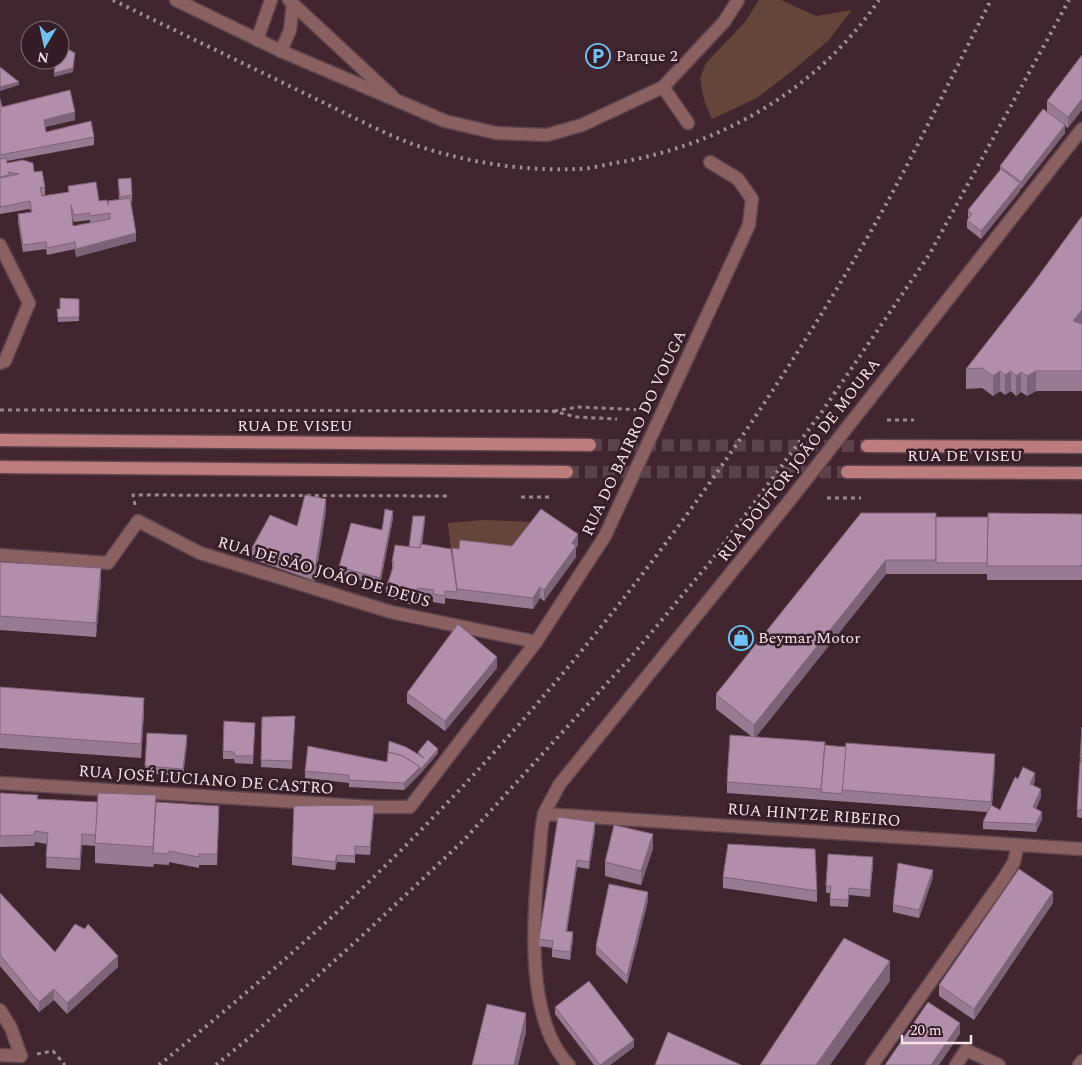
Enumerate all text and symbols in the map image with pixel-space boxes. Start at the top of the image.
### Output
north arrow [20,20,70,70]
parking icon: Parque 2 [585,43,611,69]
place label: Parque 2 [616,44,678,68]
text: N [36,46,50,69]
street label: RUA DO BAIRRO DO VOUGA [576,326,692,540]
street label: RUA DOUTOR JOÃO DE MOURA [712,353,886,567]
street label: RUA DE VISEU [237,414,353,438]
street label: RUA DE VISEU [907,444,1023,468]
street label: RUA DE SÃO JOÃO DE DEUS [215,530,433,614]
shop icon: Beymar Motor [728,625,754,651]
place label: Beymar Motor [758,626,861,650]
street label: RUA JOSÉ LUCIANO DE CASTRO [78,759,334,801]
street label: RUA HINTZE RIBEIRO [727,797,901,833]
scale bar [902,1012,971,1044]
text: 20 m [910,1019,942,1042]

